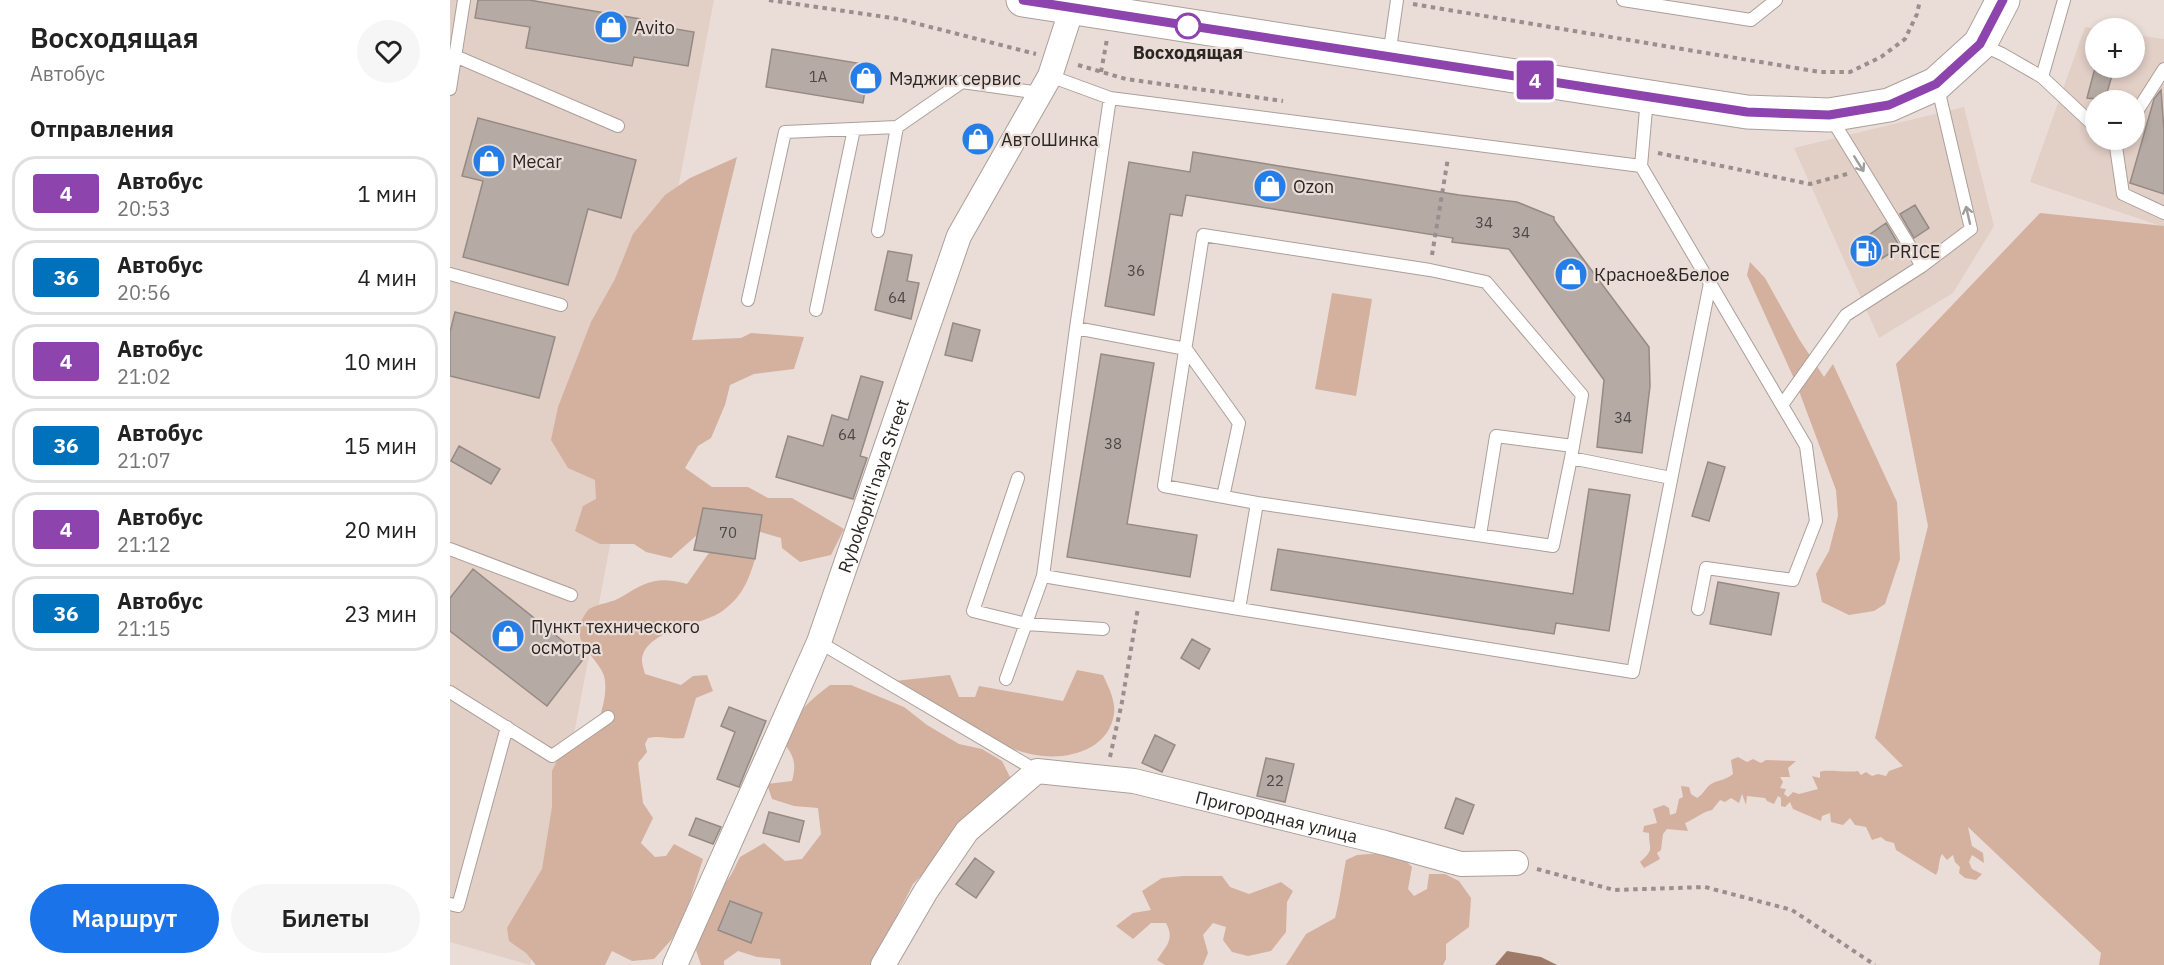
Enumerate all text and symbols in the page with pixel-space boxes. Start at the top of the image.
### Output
shop icon: Avito [593,9,629,45]
marker: Восходящая [1175,13,1201,39]
place label: Avito [634,16,675,39]
map controls [2085,18,2145,150]
button: + [2085,18,2145,78]
text: Восходящая [30,19,199,56]
button: heart [357,20,420,83]
place label: Восходящая [1133,41,1243,64]
text: Автобус [30,60,105,87]
shop icon: Мэджик сервис [848,60,884,96]
line badge: 4 [1516,60,1554,100]
text: 4 [1529,66,1541,94]
house number: 1А [809,67,828,86]
place label: Мэджик сервис [889,67,1021,90]
button: − [2085,90,2145,150]
text: Отправления [30,114,174,143]
shop icon: АвтоШинка [960,121,996,157]
place label: АвтоШинка [1001,128,1099,151]
shop icon: Mecar [471,143,507,179]
place label: Mecar [512,150,562,173]
one-way arrow [1854,155,1866,172]
text: Автобус [117,166,203,195]
shop icon: Ozon [1252,168,1288,204]
place label: Ozon [1293,175,1334,198]
text: 4 [60,179,72,207]
text: 1 мин [357,179,417,208]
text: 20:53 [117,195,171,222]
one-way arrow [1962,206,1974,225]
house number: 34 [1475,213,1493,232]
house number: 34 [1512,223,1530,242]
fuel station icon: PRICE [1848,233,1884,269]
place label: PRICE [1889,240,1940,263]
text: Автобус [117,250,203,279]
shop icon: Красное&Белое [1553,256,1589,292]
house number: 36 [1127,261,1145,280]
text: 36 [53,263,79,291]
text: 4 мин [357,263,417,292]
place label: Красное&Белое [1594,263,1730,286]
text: 20:56 [117,279,171,306]
house number: 64 [888,288,906,307]
text: Автобус [117,334,203,363]
text: 4 [60,347,72,375]
text: 10 мин [344,347,417,376]
text: 21:02 [117,363,171,390]
street label: Rybokoptil'naya Street [832,396,914,576]
house number: 34 [1614,408,1632,427]
text: Автобус [117,418,203,447]
house number: 64 [838,425,856,444]
text: 36 [53,431,79,459]
text: 15 мин [344,431,417,460]
house number: 38 [1104,434,1122,453]
text: 21:07 [117,447,171,474]
text: Автобус [117,502,203,531]
text: 4 [60,515,72,543]
text: 20 мин [344,515,417,544]
house number: 70 [719,523,737,542]
text: 21:12 [117,531,171,558]
text: Автобус [117,586,203,615]
text: 36 [53,599,79,627]
text: 23 мин [344,599,417,628]
text: 21:15 [117,615,171,642]
place label: Пункт технического осмотра [531,615,700,659]
shop icon: Пункт технического осмотра [490,618,526,654]
house number: 22 [1266,771,1284,790]
street label: Пригородная улица [1193,785,1361,847]
button: Маршрут [30,884,219,953]
button: Билеты [231,884,420,953]

